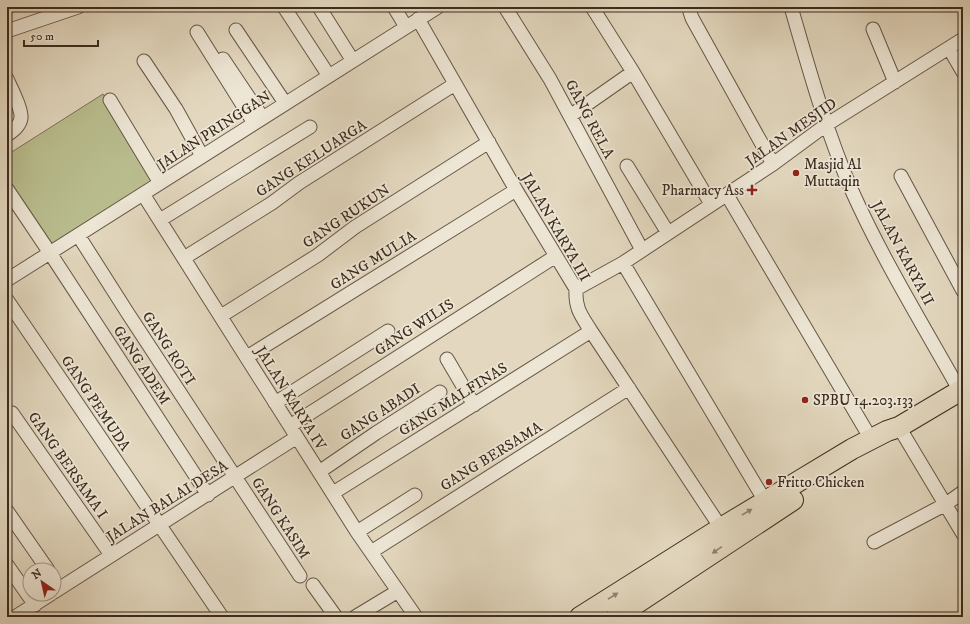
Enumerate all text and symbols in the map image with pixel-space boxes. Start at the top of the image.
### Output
scale bar [24,22,98,48]
text: 50 m [30,29,54,44]
street label: GANG RELA [561,76,619,163]
street label: JALAN PRINGGAN [152,87,275,175]
street label: JALAN MESJID [740,94,841,172]
street label: GANG KELUARGA [252,115,371,201]
place label: Masjid Al Muttaqin [804,155,862,191]
street label: JALAN KARYA III [516,168,594,285]
marker: Masjid Al Muttaqin [791,168,801,178]
street label: GANG RUKUN [299,180,394,253]
place label: Pharmacy Ass [661,181,744,200]
marker: Pharmacy Ass [747,185,757,195]
street label: JALAN KARYA II [866,196,938,309]
street label: GANG MULIA [327,226,420,294]
street label: GANG WILIS [371,295,458,360]
street label: GANG ROTI [138,308,199,389]
street label: GANG ADEM [109,322,174,409]
street label: JALAN KARYA IV [250,341,330,454]
street label: GANG PEMUDA [57,352,135,455]
street label: GANG MALFINAS [395,358,511,441]
street label: GANG ABADI [337,379,424,445]
place label: SPBU 14.203.133 [813,391,913,410]
marker: SPBU 14.203.133 [800,395,810,405]
street label: GANG BERSAMA I [24,408,112,522]
street label: GANG BERSAMA [437,417,546,495]
street label: JALAN BALAI DESA [101,456,232,548]
place label: Fritto Chicken [777,473,865,492]
street label: GANG KASIM [247,474,314,563]
marker: Fritto Chicken [764,477,774,487]
one-way arrow [741,509,753,516]
one-way arrow [711,546,722,554]
north arrow [22,562,62,602]
text: N [29,566,45,583]
one-way arrow [608,592,618,600]

